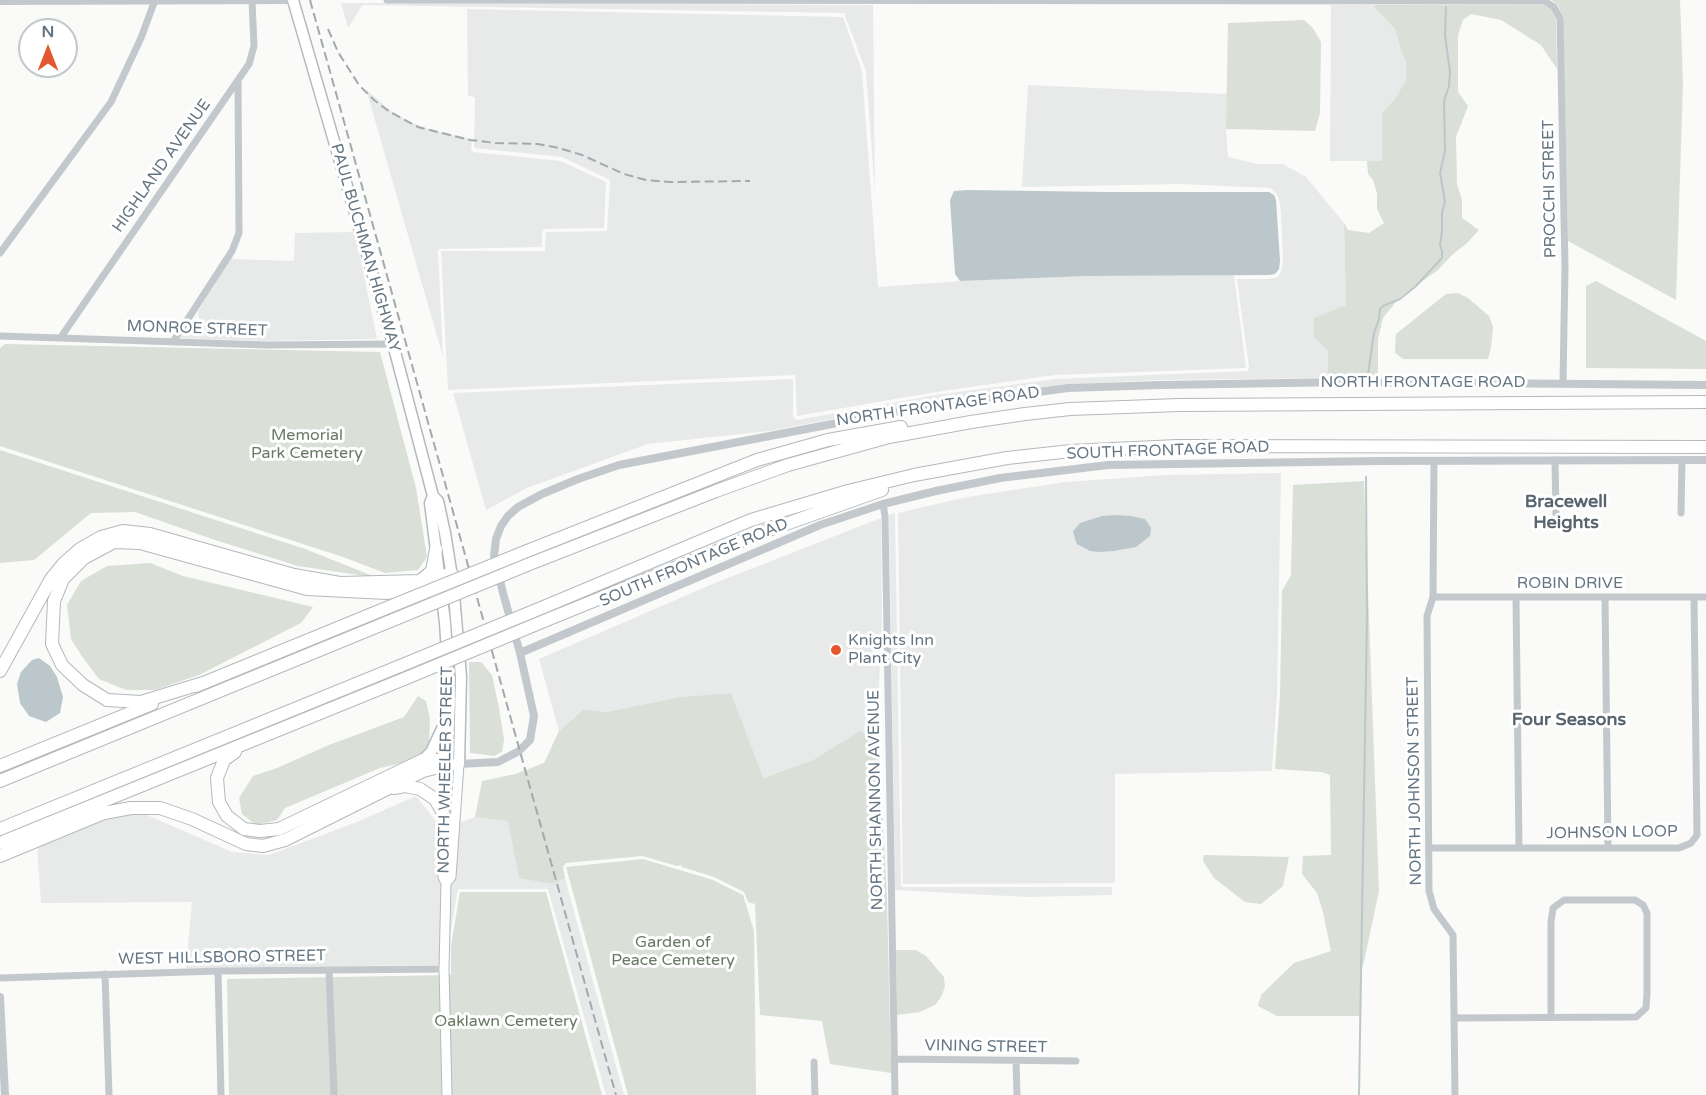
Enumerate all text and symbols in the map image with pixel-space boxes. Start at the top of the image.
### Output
north arrow [18,18,78,78]
text: N [42,22,54,42]
street label: HIGHLAND AVENUE [109,96,215,236]
street label: PROCCHI STREET [1539,120,1561,258]
street label: PAUL BUCHMAN HIGHWAY [326,141,404,355]
street label: MONROE STREET [126,317,268,341]
street label: NORTH FRONTAGE ROAD [1320,373,1526,393]
street label: NORTH FRONTAGE ROAD [835,383,1041,431]
park label: Memorial Park Cemetery [251,426,363,464]
street label: SOUTH FRONTAGE ROAD [1066,438,1270,464]
district label: Bracewell Heights [1525,491,1607,534]
street label: SOUTH FRONTAGE ROAD [597,515,791,611]
street label: ROBIN DRIVE [1517,574,1623,594]
place label: Knights Inn Plant City [848,631,934,669]
marker: Knights Inn Plant City [829,643,843,657]
street label: NORTH WHEELER STREET [435,666,457,874]
street label: NORTH JOHNSON STREET [1404,676,1426,886]
street label: NORTH SHANNON AVENUE [864,690,888,910]
district label: Four Seasons [1512,709,1626,731]
street label: JOHNSON LOOP [1546,822,1678,844]
park label: Garden of Peace Cemetery [611,933,735,971]
street label: WEST HILLSBORO STREET [118,947,326,969]
park label: Oaklawn Cemetery [434,1012,578,1032]
street label: VINING STREET [924,1036,1048,1058]

